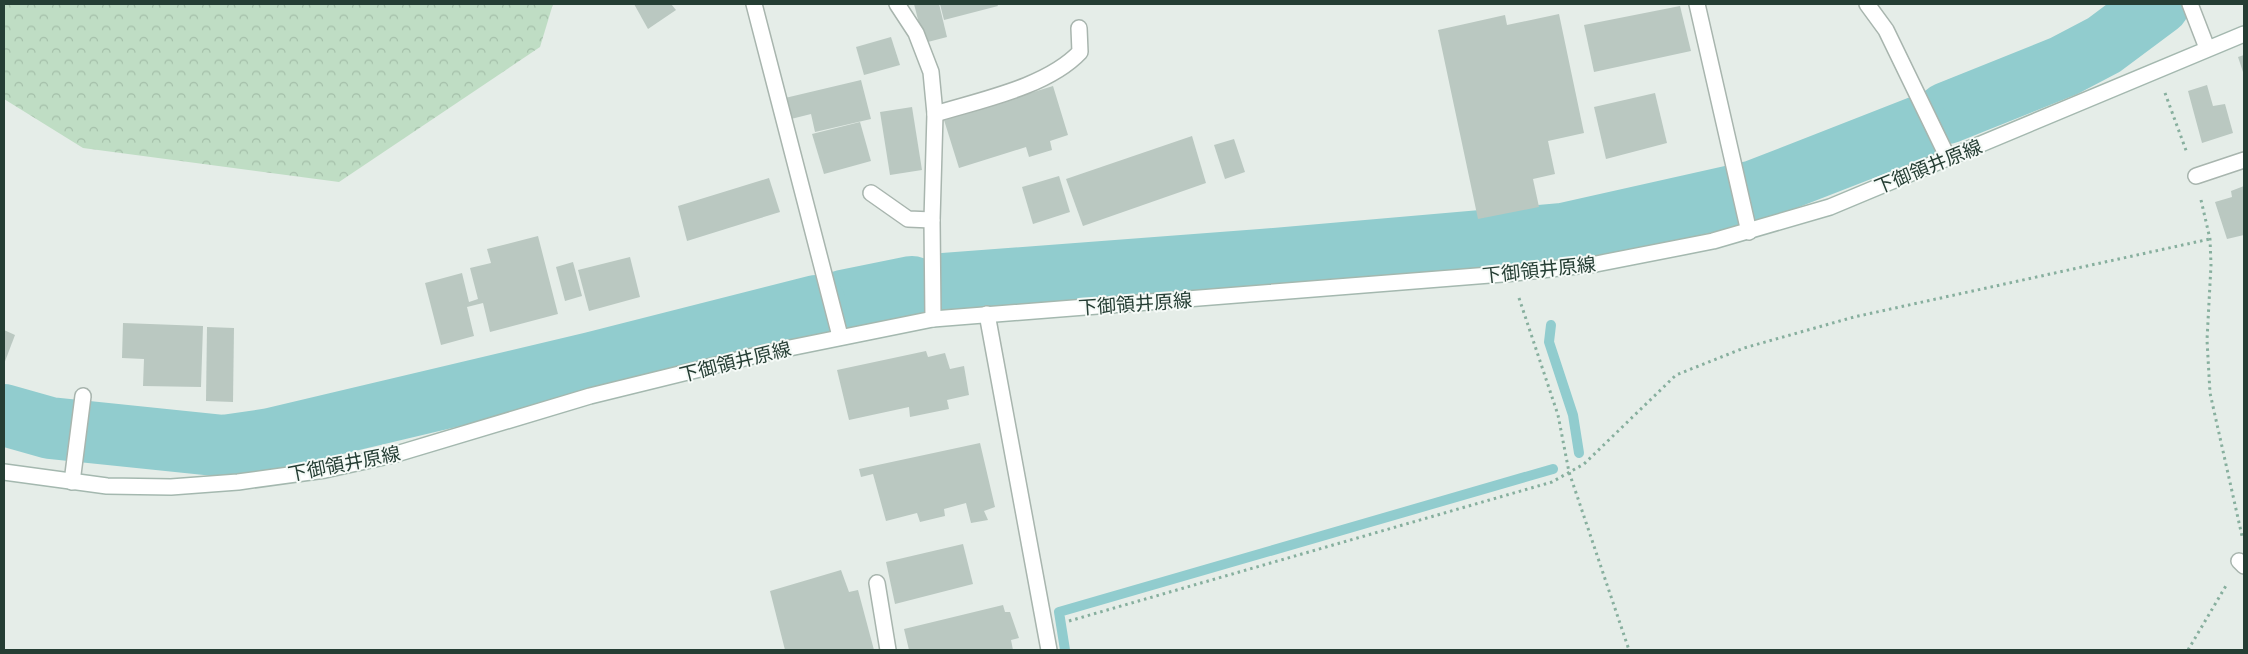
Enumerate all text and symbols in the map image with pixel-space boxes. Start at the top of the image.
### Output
street label: 下御領井原線 [1871,134,1985,198]
street label: 下御領井原線 [1481,252,1597,286]
street label: 下御領井原線 [1077,288,1193,318]
street label: 下御領井原線 [677,336,793,386]
street label: 下御領井原線 [286,441,402,485]

